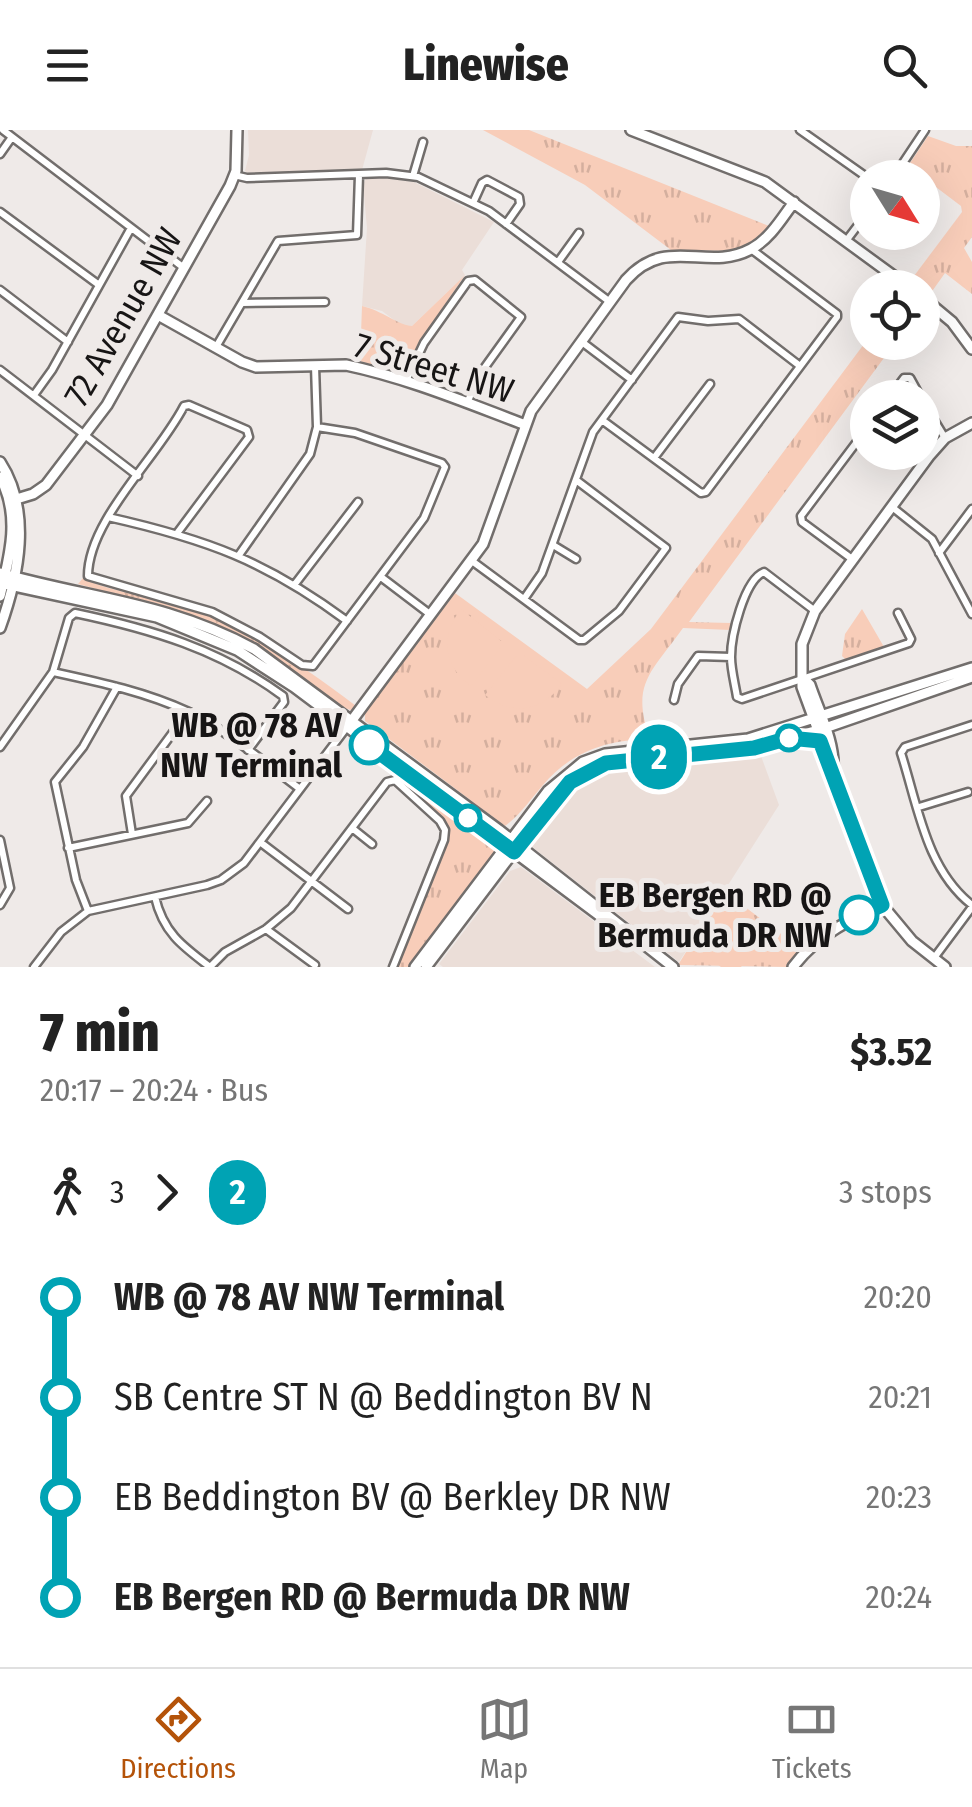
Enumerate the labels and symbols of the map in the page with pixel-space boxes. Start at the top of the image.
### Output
north arrow [850,160,940,250]
street label: 72 Avenue NW [55,221,191,413]
street label: 7 Street NW [349,324,519,412]
place label: WB @ 78 AV NW Terminal [160,704,343,786]
line badge: 2 [626,724,692,790]
unlabelled marker [776,725,802,751]
marker: WB @ 78 AV NW Terminal [350,726,388,764]
unlabelled marker [455,805,481,831]
place label: EB Bergen RD @ Bermuda DR NW [597,874,832,956]
marker: EB Bergen RD @ Bermuda DR NW [840,896,878,934]

